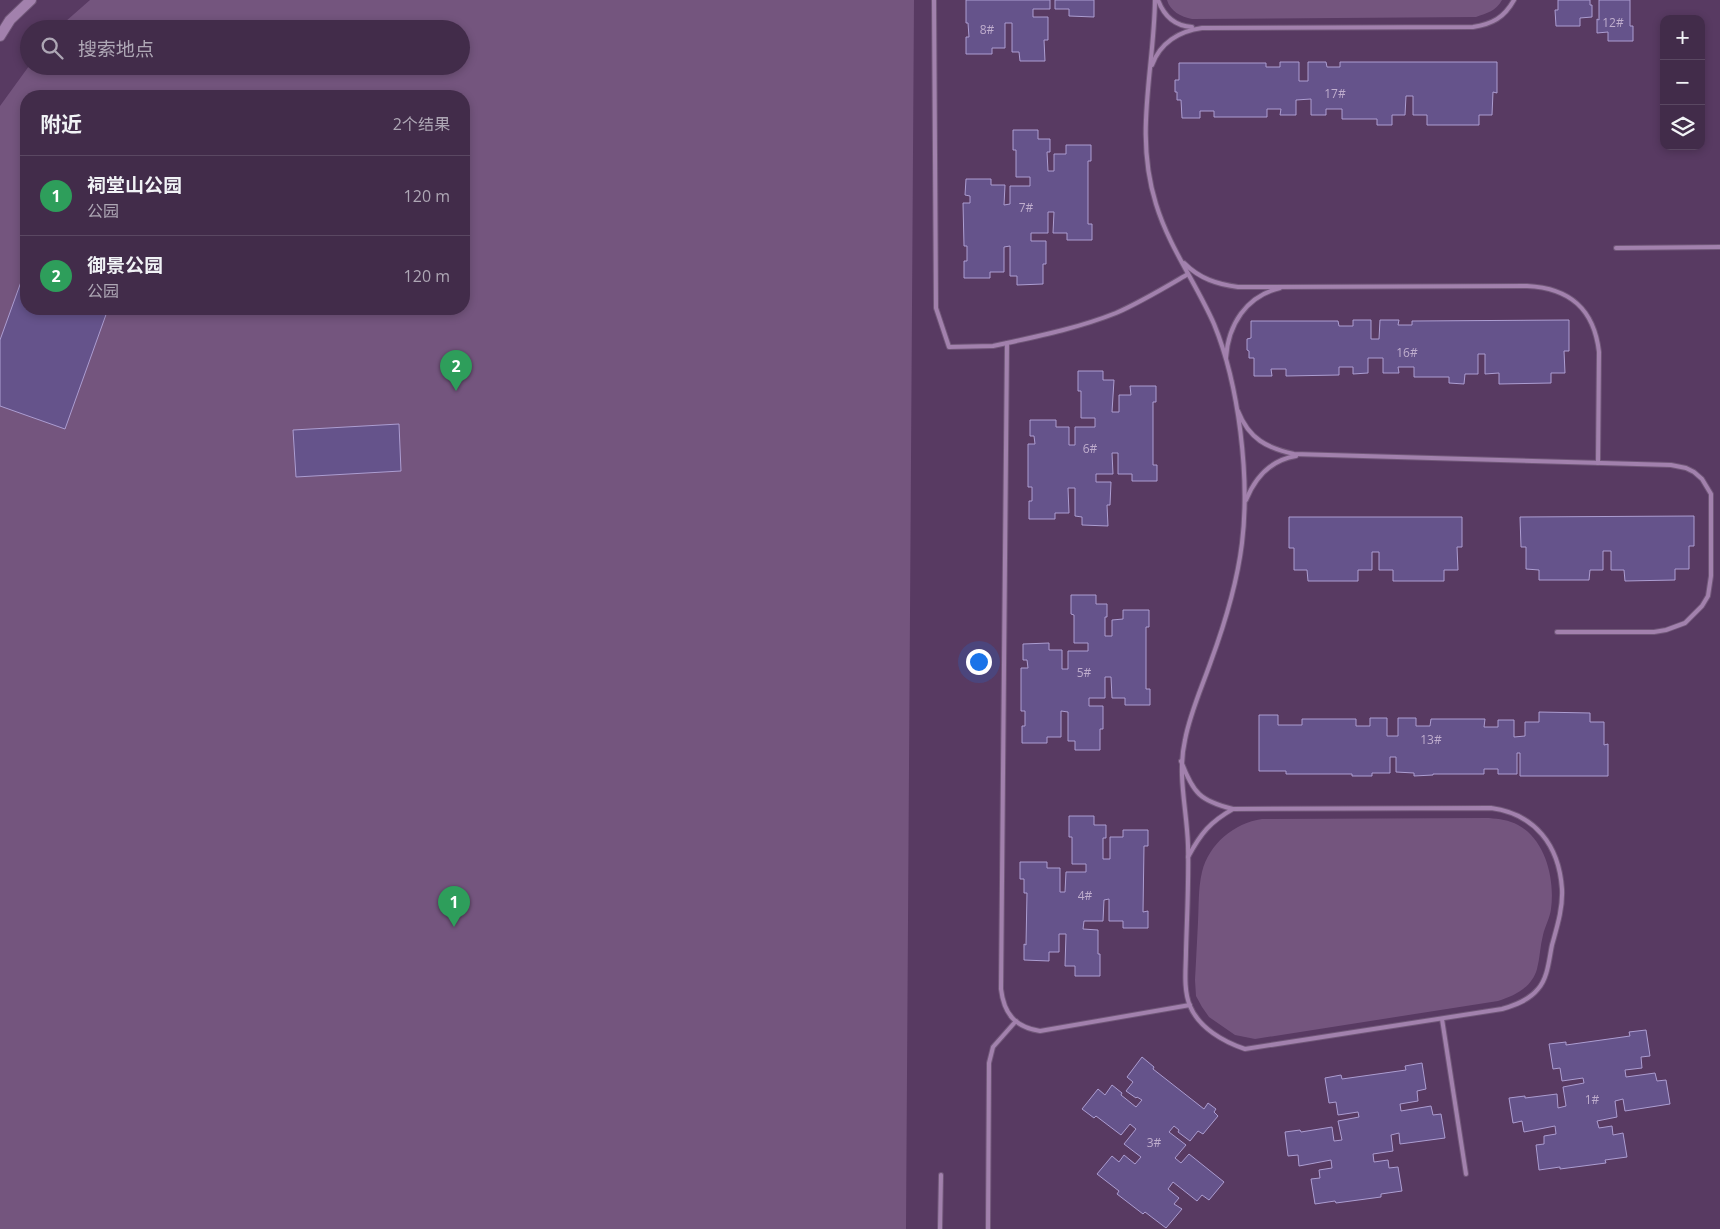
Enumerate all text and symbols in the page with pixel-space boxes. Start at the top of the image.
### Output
house number: 12# [1602,14,1624,31]
map controls [1660,15,1705,150]
button: + [1660,15,1705,60]
search box [20,20,470,75]
house number: 8# [980,21,995,38]
icon: search [38,34,66,62]
text: 搜索地点 [78,36,154,62]
button: − [1660,60,1705,105]
house number: 17# [1324,85,1346,102]
button: layers [1660,105,1705,150]
text: 附近 [40,110,82,138]
text: 2个结果 [393,113,450,135]
text: 祠堂山公园 [87,172,182,198]
text: 1 [51,185,61,207]
text: 120 m [404,185,450,207]
house number: 7# [1019,199,1034,216]
text: 公园 [87,200,119,222]
text: 御景公园 [87,252,163,278]
text: 2 [51,265,61,287]
text: 120 m [404,265,450,287]
text: 公园 [87,280,119,302]
house number: 16# [1396,344,1418,361]
pin: 2 [440,350,472,391]
house number: 6# [1083,440,1098,457]
your location [966,649,992,675]
house number: 5# [1077,664,1092,681]
house number: 13# [1420,731,1442,748]
pin: 1 [438,886,470,927]
house number: 4# [1078,887,1093,904]
house number: 1# [1585,1091,1600,1108]
house number: 3# [1147,1134,1162,1151]

